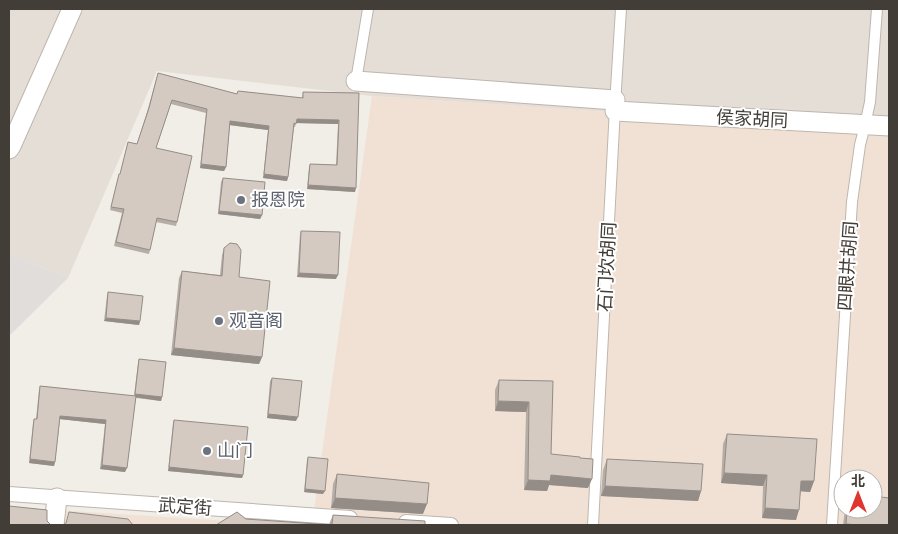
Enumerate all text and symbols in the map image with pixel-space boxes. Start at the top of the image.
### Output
street label: 侯家胡同 [715,105,789,132]
place label: 报恩院 [251,188,305,211]
marker: 报恩院 [235,194,247,206]
street label: 四眼井胡同 [833,220,862,312]
street label: 石门坎胡同 [593,221,620,313]
place label: 观音阁 [229,309,283,332]
marker: 观音阁 [213,315,225,327]
place label: 山门 [217,439,253,462]
marker: 山门 [201,445,213,457]
north arrow [833,469,883,519]
text: 北 [851,472,865,490]
street label: 武定街 [157,493,213,520]

